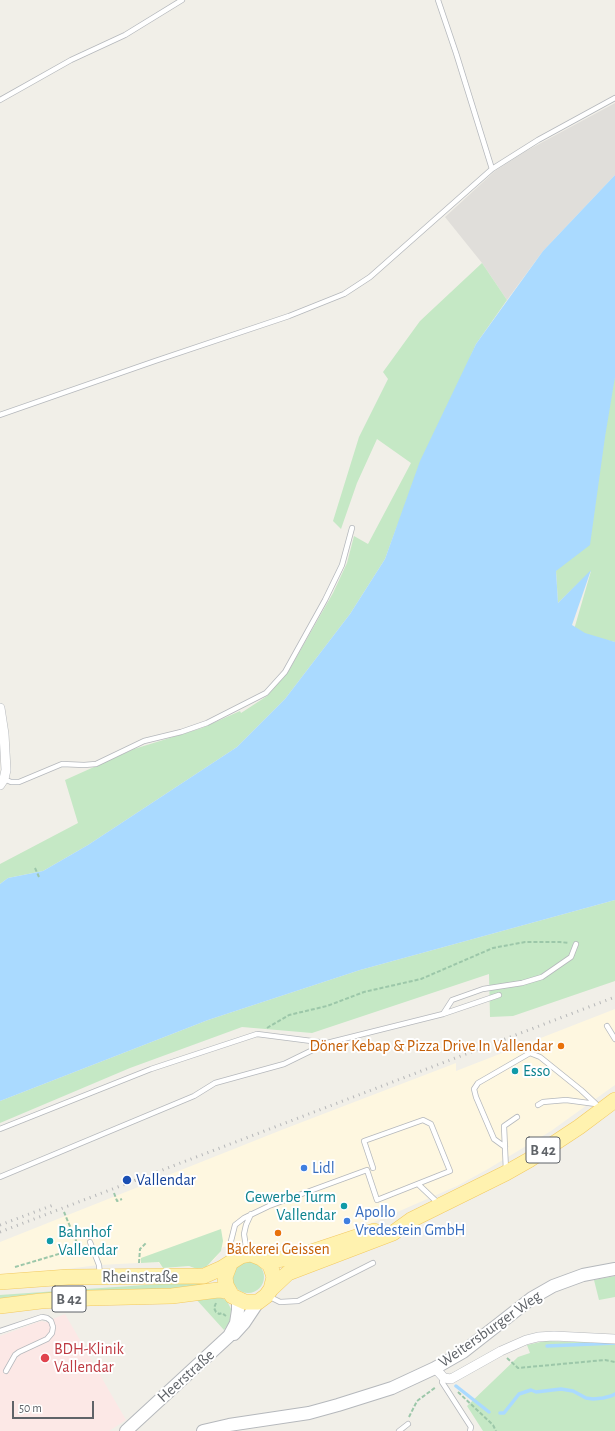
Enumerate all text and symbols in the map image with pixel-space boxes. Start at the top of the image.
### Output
place label: Döner Kebap & Pizza Drive In Vallendar [309,1036,553,1056]
marker: Döner Kebap & Pizza Drive In Vallendar [556,1041,566,1051]
place label: Esso [523,1061,550,1081]
marker: Esso [510,1066,520,1076]
road number: B 42 [526,1137,560,1163]
place label: Lidl [312,1158,335,1178]
marker: Lidl [299,1163,309,1173]
place label: Vallendar [136,1170,196,1190]
marker: Vallendar [121,1174,133,1186]
place label: Gewerbe Turm Vallendar [245,1187,336,1225]
marker: Gewerbe Turm Vallendar [339,1201,349,1211]
place label: Apollo Vredestein GmbH [355,1202,465,1240]
marker: Apollo Vredestein GmbH [342,1216,352,1226]
place label: Bahnhof Vallendar [58,1222,118,1260]
marker: Bäckerei Geissen [273,1228,283,1238]
marker: Bahnhof Vallendar [45,1236,55,1246]
place label: Bäckerei Geissen [226,1239,330,1259]
street label: Rheinstraße [102,1267,178,1287]
road number: B 42 [52,1286,86,1312]
street label: Weitersburger Weg [435,1286,545,1372]
place label: BDH-Klinik Vallendar [54,1339,124,1377]
street label: Heerstraße [153,1345,219,1407]
marker: BDH-Klinik Vallendar [39,1352,51,1364]
scale bar [14,1393,96,1419]
text: 50 m [19,1402,42,1414]

